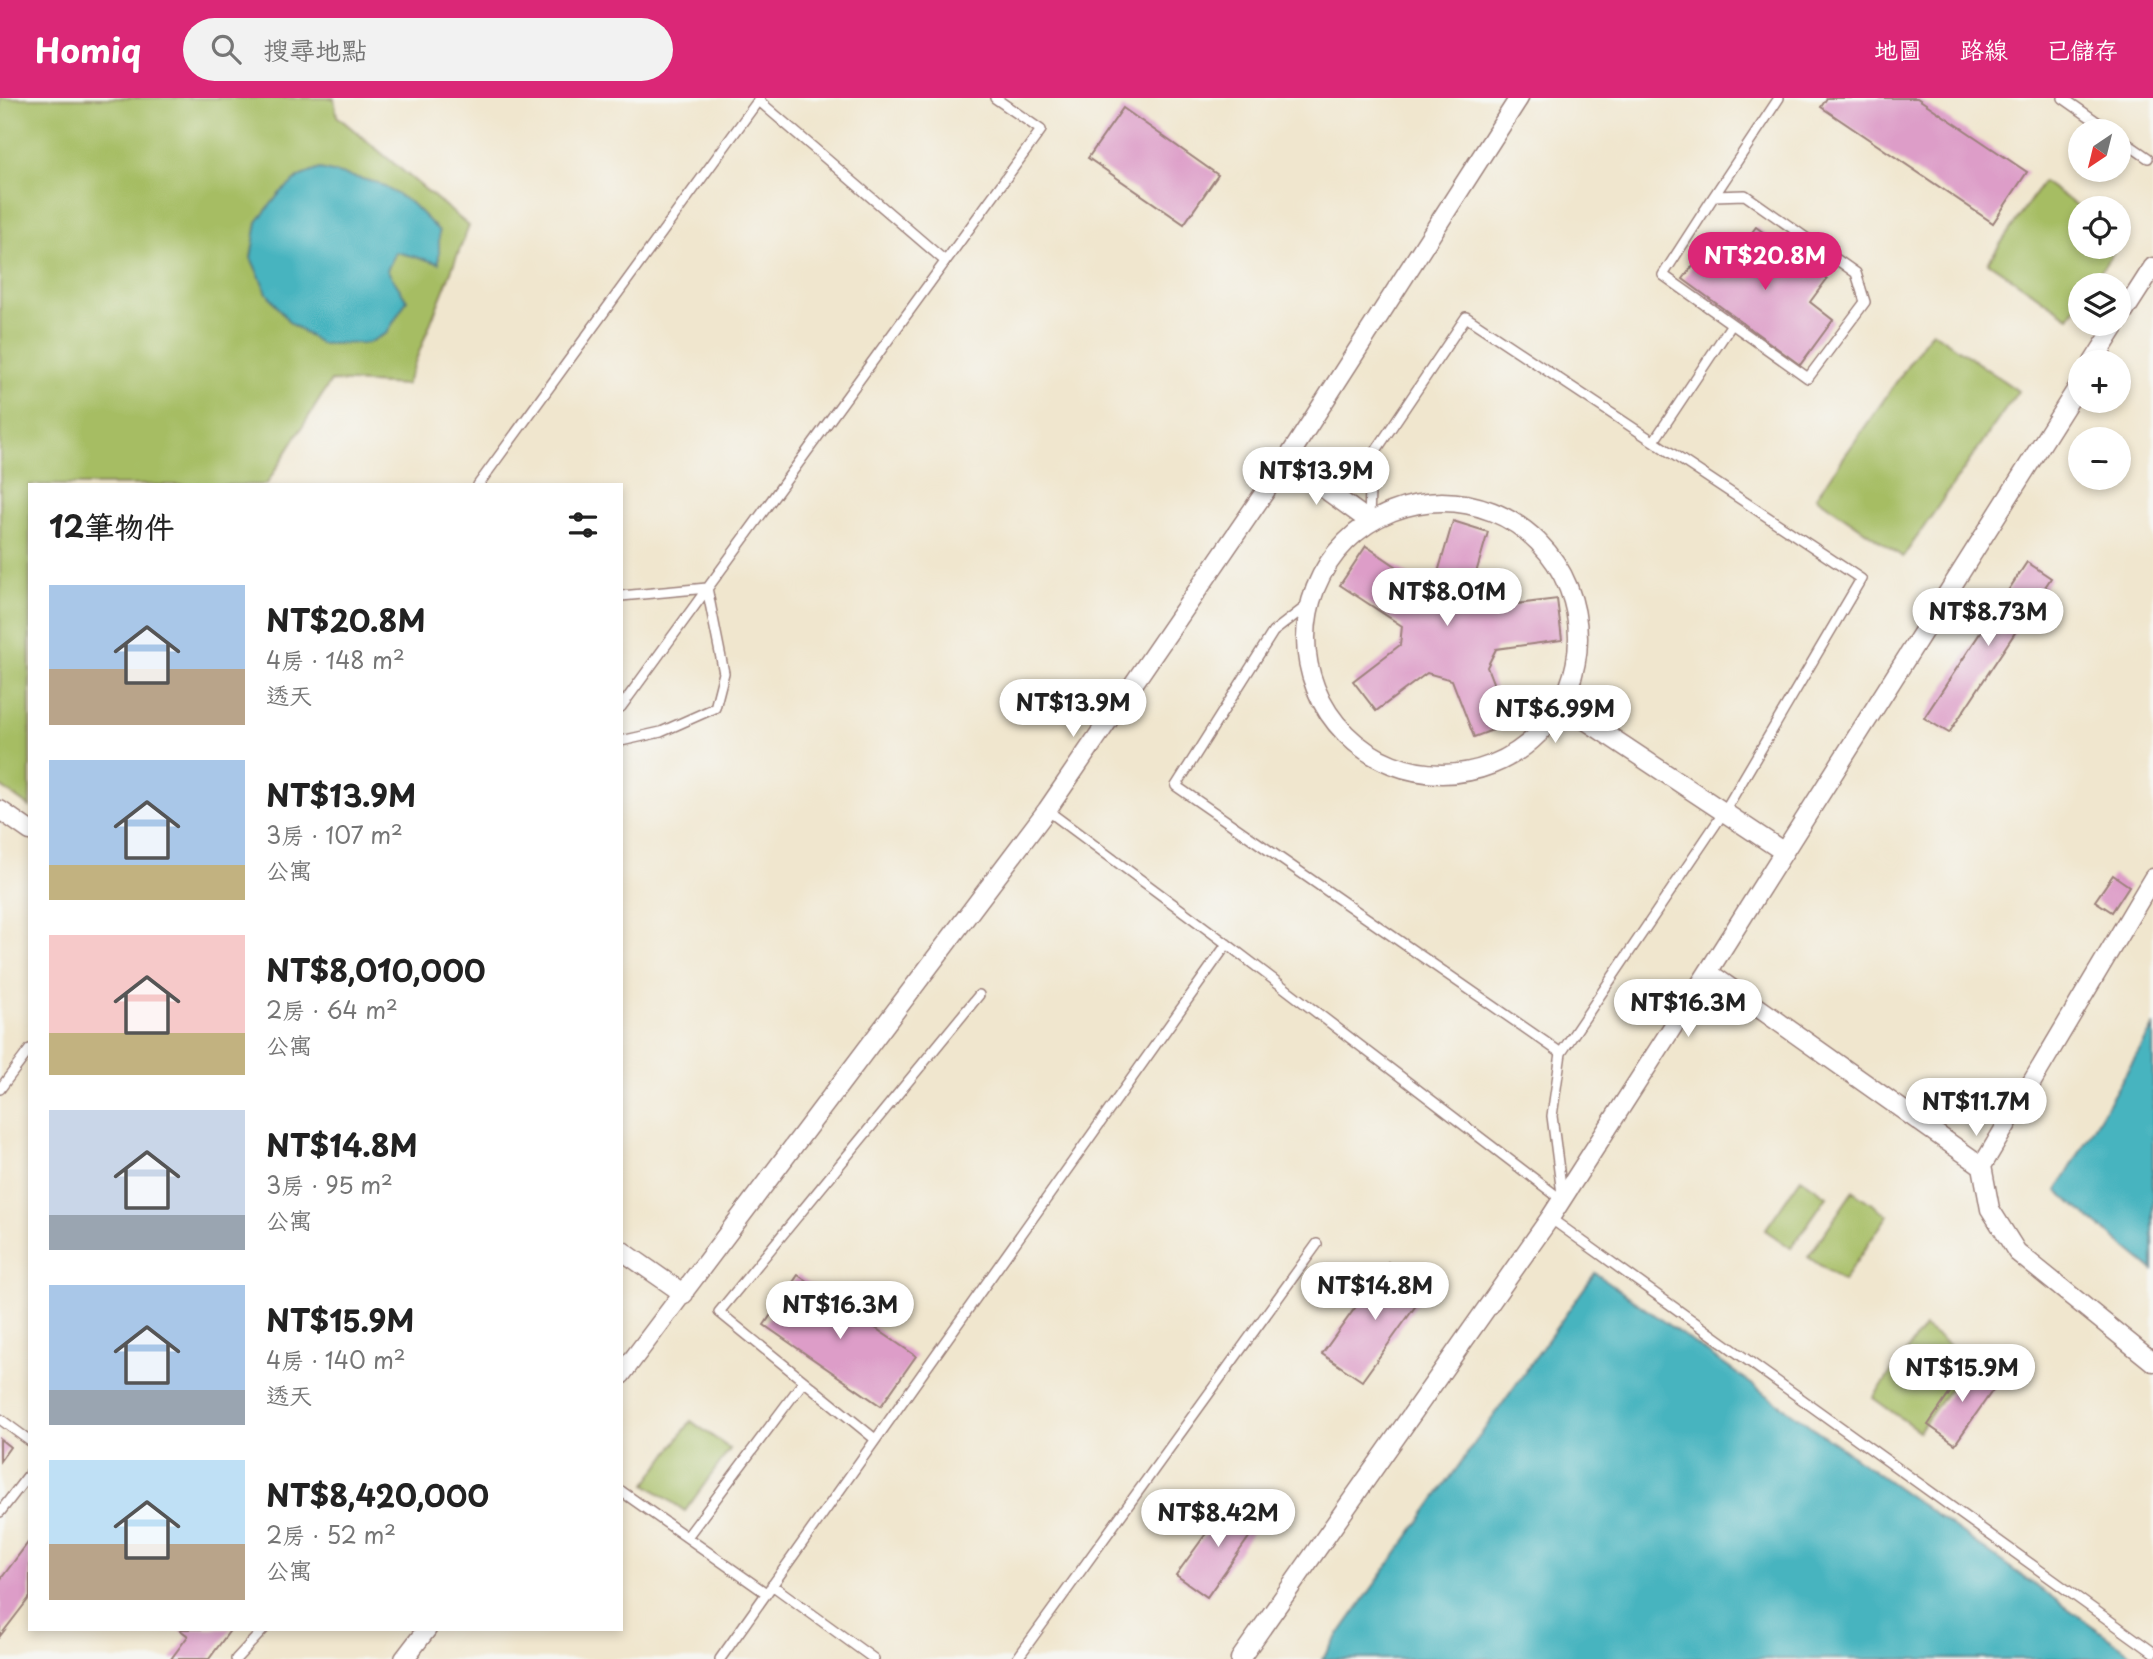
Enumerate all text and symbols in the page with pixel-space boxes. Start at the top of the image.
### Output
search box [183,18,673,81]
text: Homiq [35,24,141,74]
icon: search [207,30,245,68]
text: 搜尋地點 [263,30,367,69]
text: 地圖 [1874,31,1922,67]
text: 路線 [1960,31,2008,67]
text: 已儲存 [2046,31,2118,67]
north arrow [2068,119,2132,182]
map controls [2068,119,2131,490]
button: locate [2068,196,2131,259]
pin: NT$20.8M [1693,232,1837,292]
text: NT$20.8M [1704,237,1826,272]
button: layers [2068,273,2131,336]
button: + [2068,350,2131,413]
button: − [2068,427,2131,490]
pin: NT$13.9M [1244,448,1388,507]
text: NT$13.9M [1258,452,1374,487]
text: 12筆物件 [49,503,174,548]
icon: filters [564,506,602,544]
pin: NT$8.01M [1375,568,1519,628]
text: NT$8.01M [1388,573,1506,608]
pin: NT$8.73M [1916,588,2060,648]
text: NT$8.73M [1928,593,2048,628]
text: NT$20.8M [266,597,426,642]
icon: home [105,613,189,697]
text: 4房 · 148 m² [266,642,405,677]
text: 透天 [266,677,312,712]
pin: NT$13.9M [1001,680,1145,739]
text: NT$13.9M [1015,684,1131,719]
pin: NT$6.99M [1483,686,1627,745]
text: NT$6.99M [1495,690,1615,725]
text: NT$13.9M [266,772,416,817]
icon: home [105,788,189,872]
text: 3房 · 107 m² [266,817,403,852]
text: 公寓 [266,852,312,887]
text: NT$8,010,000 [266,947,486,992]
icon: home [105,963,189,1047]
pin: NT$16.3M [1616,979,1760,1039]
text: NT$16.3M [1630,984,1746,1019]
text: 2房 · 64 m² [266,992,398,1027]
text: 公寓 [266,1027,312,1062]
pin: NT$11.7M [1904,1079,2048,1138]
text: NT$11.7M [1922,1083,2030,1118]
text: NT$14.8M [266,1122,418,1167]
icon: home [105,1138,189,1222]
text: 3房 · 95 m² [266,1167,393,1202]
text: 公寓 [266,1202,312,1237]
pin: NT$14.8M [1303,1262,1447,1322]
text: NT$14.8M [1317,1267,1433,1302]
pin: NT$16.3M [768,1282,912,1341]
text: NT$16.3M [782,1286,898,1321]
text: NT$15.9M [266,1297,414,1342]
icon: home [105,1313,189,1397]
text: 4房 · 140 m² [266,1342,406,1377]
pin: NT$15.9M [1890,1344,2034,1404]
text: NT$15.9M [1905,1349,2019,1384]
text: 透天 [266,1377,312,1412]
text: NT$8,420,000 [266,1472,489,1517]
icon: home [105,1488,189,1572]
pin: NT$8.42M [1146,1490,1290,1549]
text: NT$8.42M [1157,1494,1279,1529]
text: 2房 · 52 m² [266,1517,396,1552]
text: 公寓 [266,1552,312,1587]

